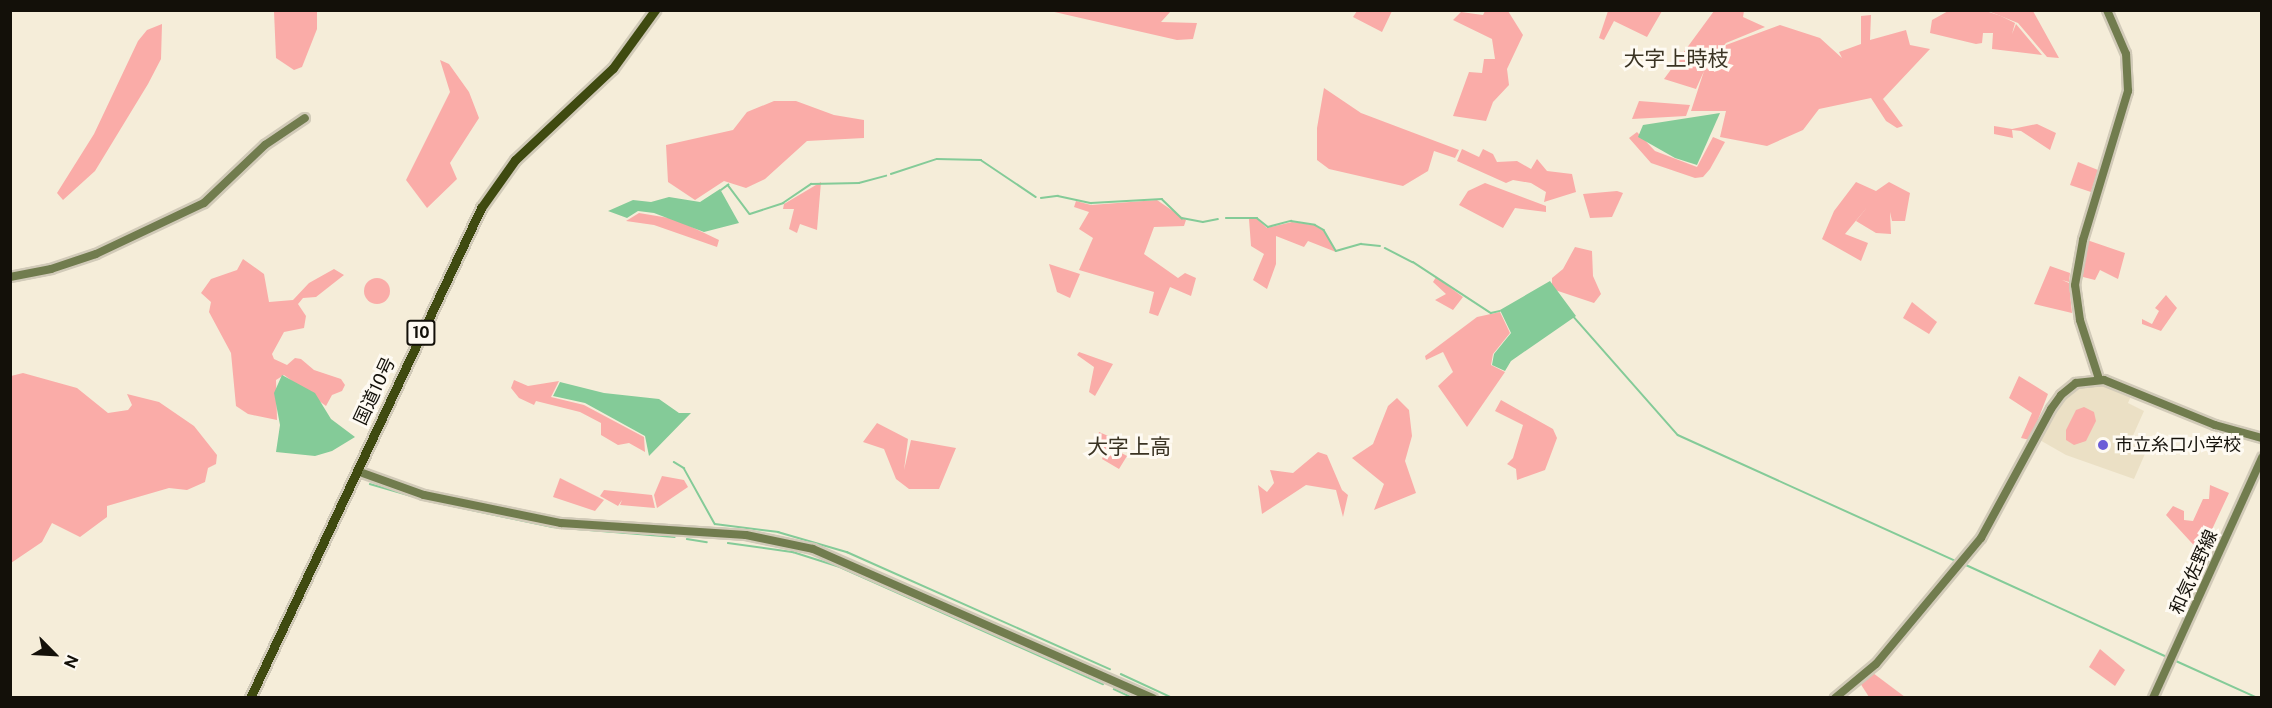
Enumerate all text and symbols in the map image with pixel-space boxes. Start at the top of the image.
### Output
district label: 大字上時枝 [1624,46,1728,72]
road number: 10 [406,320,436,346]
street label: 国道10号 [350,354,400,428]
district label: 大字上高 [1087,434,1171,460]
place label: 市立糸口小学校 [2115,434,2241,456]
marker: 市立糸口小学校 [2096,438,2110,452]
street label: 和気佐野線 [2166,526,2222,618]
north arrow [24,624,84,684]
text: N [60,652,82,671]

